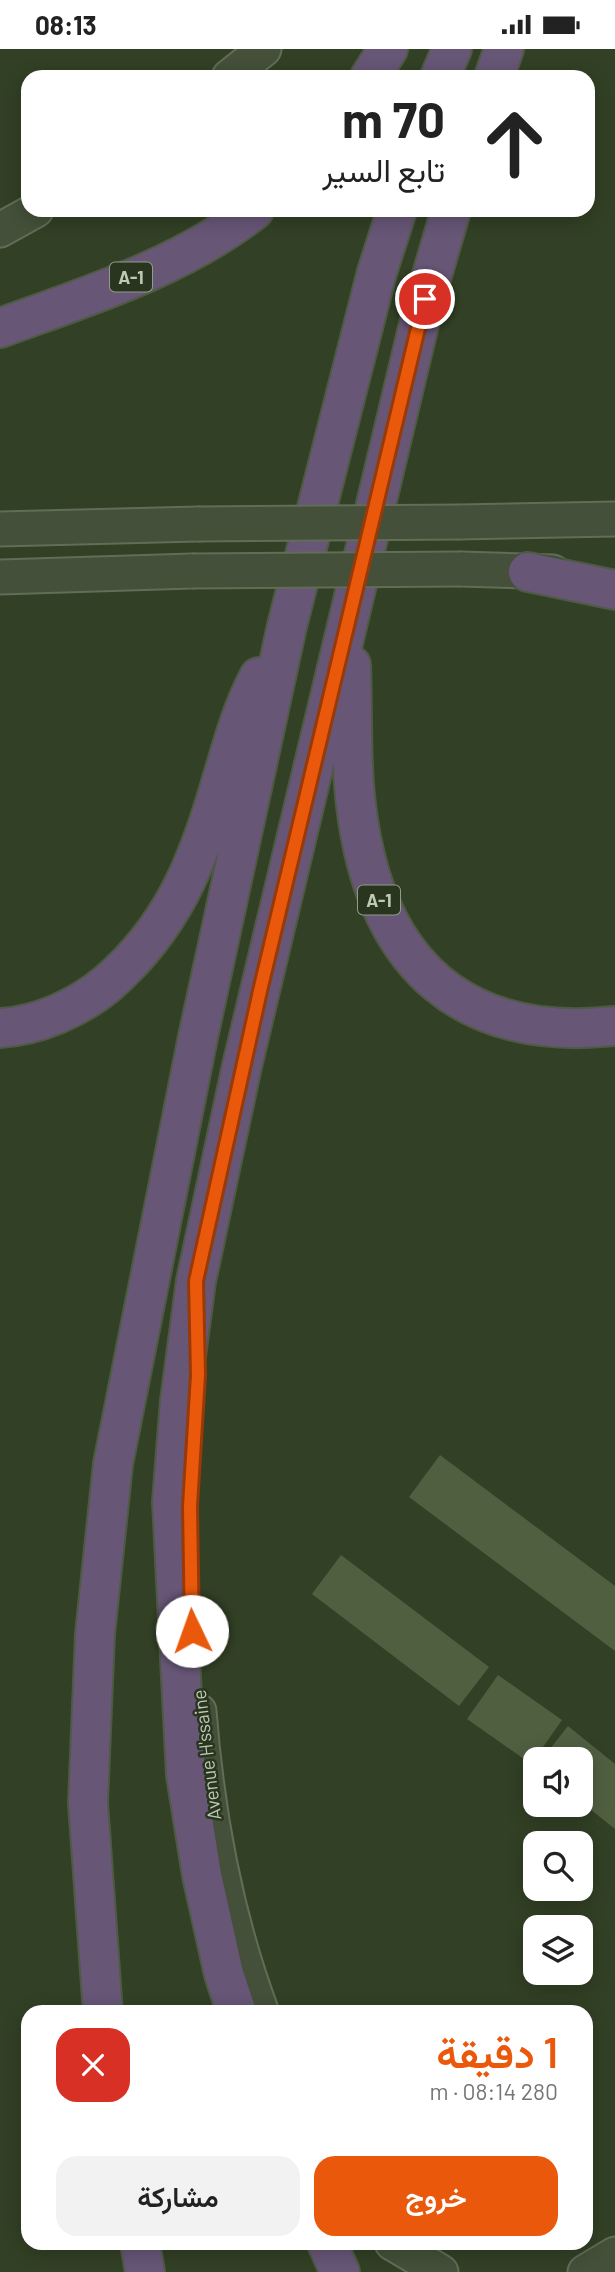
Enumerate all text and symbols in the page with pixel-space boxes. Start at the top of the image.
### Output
text: 08:13 [35,9,97,40]
text: 70 m [342,89,445,148]
icon: ahead [469,98,560,189]
text: تابع السير [322,150,445,188]
road number: A-1 [110,262,152,291]
pin [395,269,455,329]
icon: arrive [406,280,444,318]
road number: A-1 [358,885,400,915]
position arrow [155,1594,229,1668]
street label: Avenue H'ssaine [187,1688,225,1822]
map controls [523,1747,593,1985]
button: sound [523,1747,593,1817]
button: search [523,1831,593,1901]
button: layers [523,1915,593,1985]
text: 1 دقيقة [436,2026,558,2076]
button: close [56,2028,130,2102]
text: 280 m · 08:14 [430,2077,558,2105]
button: مشاركة [56,2156,300,2236]
button: خروج [314,2156,558,2236]

